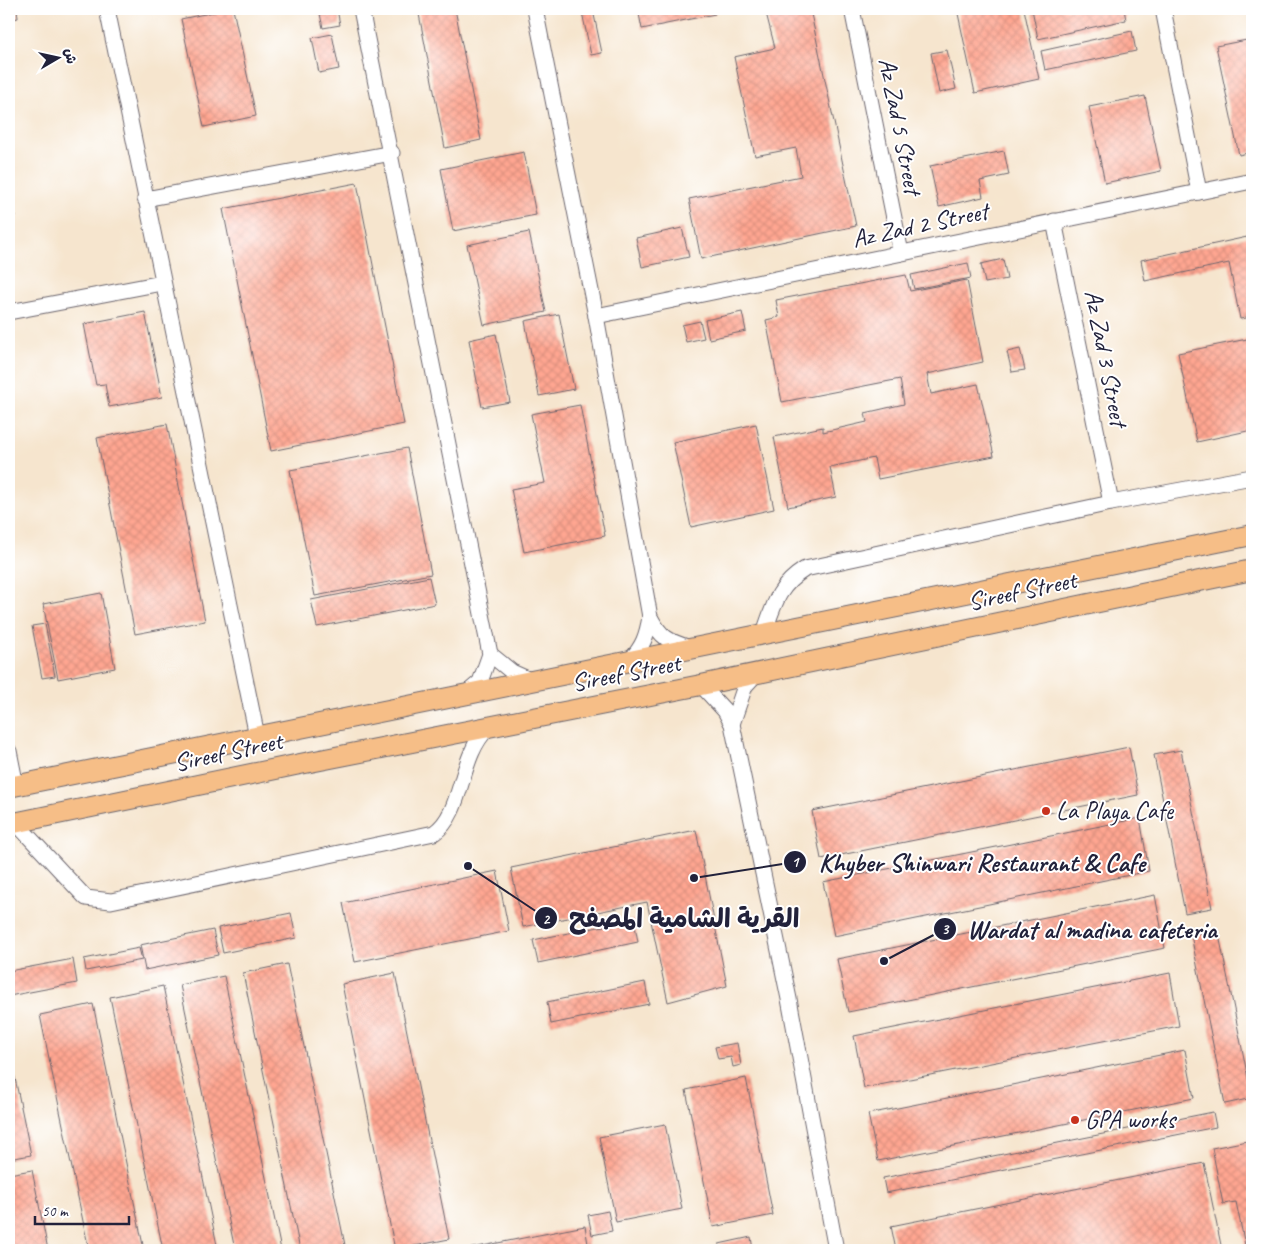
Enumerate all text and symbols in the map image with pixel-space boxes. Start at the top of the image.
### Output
north arrow [32,32,82,82]
text: ش [61,47,80,65]
street label: Az Zad 5 Street [871,55,930,200]
street label: Az Zad 2 Street [849,194,994,255]
street label: Az Zad 3 Street [1077,287,1136,432]
street label: Sireef Street [965,563,1082,618]
street label: Sireef Street [569,646,686,699]
street label: Sireef Street [171,724,288,779]
place label: La Playa Cafe [1056,795,1175,827]
marker: La Playa Cafe [1040,805,1052,817]
callout: Khyber Shinwari Restaurant & Cafe [783,841,1156,882]
text: Khyber Shinwari Restaurant & Cafe [819,846,1148,879]
text: 1 [792,853,801,872]
callout: القرية الشامية المصفح [534,898,809,939]
text: القرية الشامية المصفح [569,902,799,935]
callout: Wardat al madina cafeteria [932,909,1227,950]
text: 2 [543,910,551,929]
text: Wardat al madina cafeteria [967,913,1219,946]
text: 3 [942,920,950,939]
place label: GPA works [1085,1104,1177,1136]
marker: GPA works [1069,1114,1081,1126]
scale bar [35,1194,129,1226]
text: 50 m [42,1202,69,1221]

